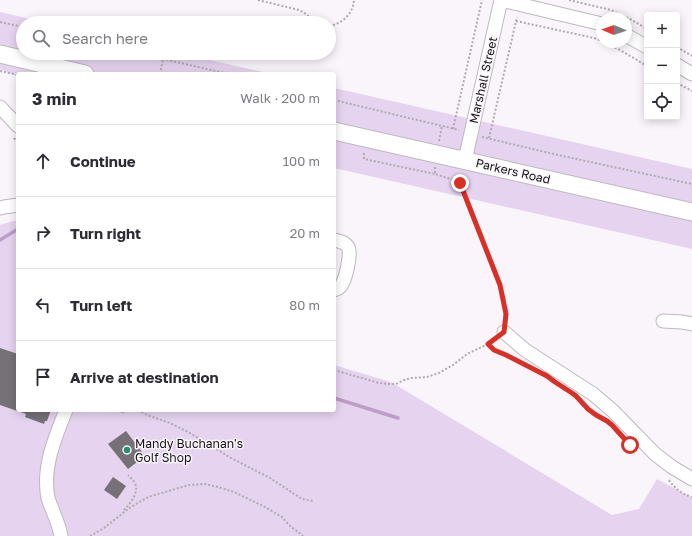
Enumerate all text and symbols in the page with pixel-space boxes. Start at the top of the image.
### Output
north arrow [596,12,632,48]
map controls [644,12,680,120]
button: + [644,12,680,48]
search box [16,16,336,60]
icon: search [30,27,52,49]
text: Search here [62,29,148,47]
street label: Marshall Street [466,35,500,125]
button: − [644,48,680,84]
button: locate [644,84,680,120]
text: 3 min [32,88,76,109]
text: Walk · 200 m [240,90,320,106]
icon: ahead [32,150,54,172]
text: Continue [70,152,136,170]
text: 100 m [283,153,320,169]
street label: Parkers Road [474,155,552,187]
route end [451,174,469,192]
icon: right [32,222,54,244]
text: Turn right [70,224,141,242]
text: 20 m [290,225,320,241]
icon: left [32,294,54,316]
text: Turn left [70,296,132,314]
text: 80 m [289,297,320,313]
icon: arrive [32,366,54,388]
text: Arrive at destination [70,368,219,386]
place label: Mandy Buchanan's Golf Shop [135,436,243,465]
route start [621,436,639,454]
marker: Mandy Buchanan's Golf Shop [122,445,132,455]

